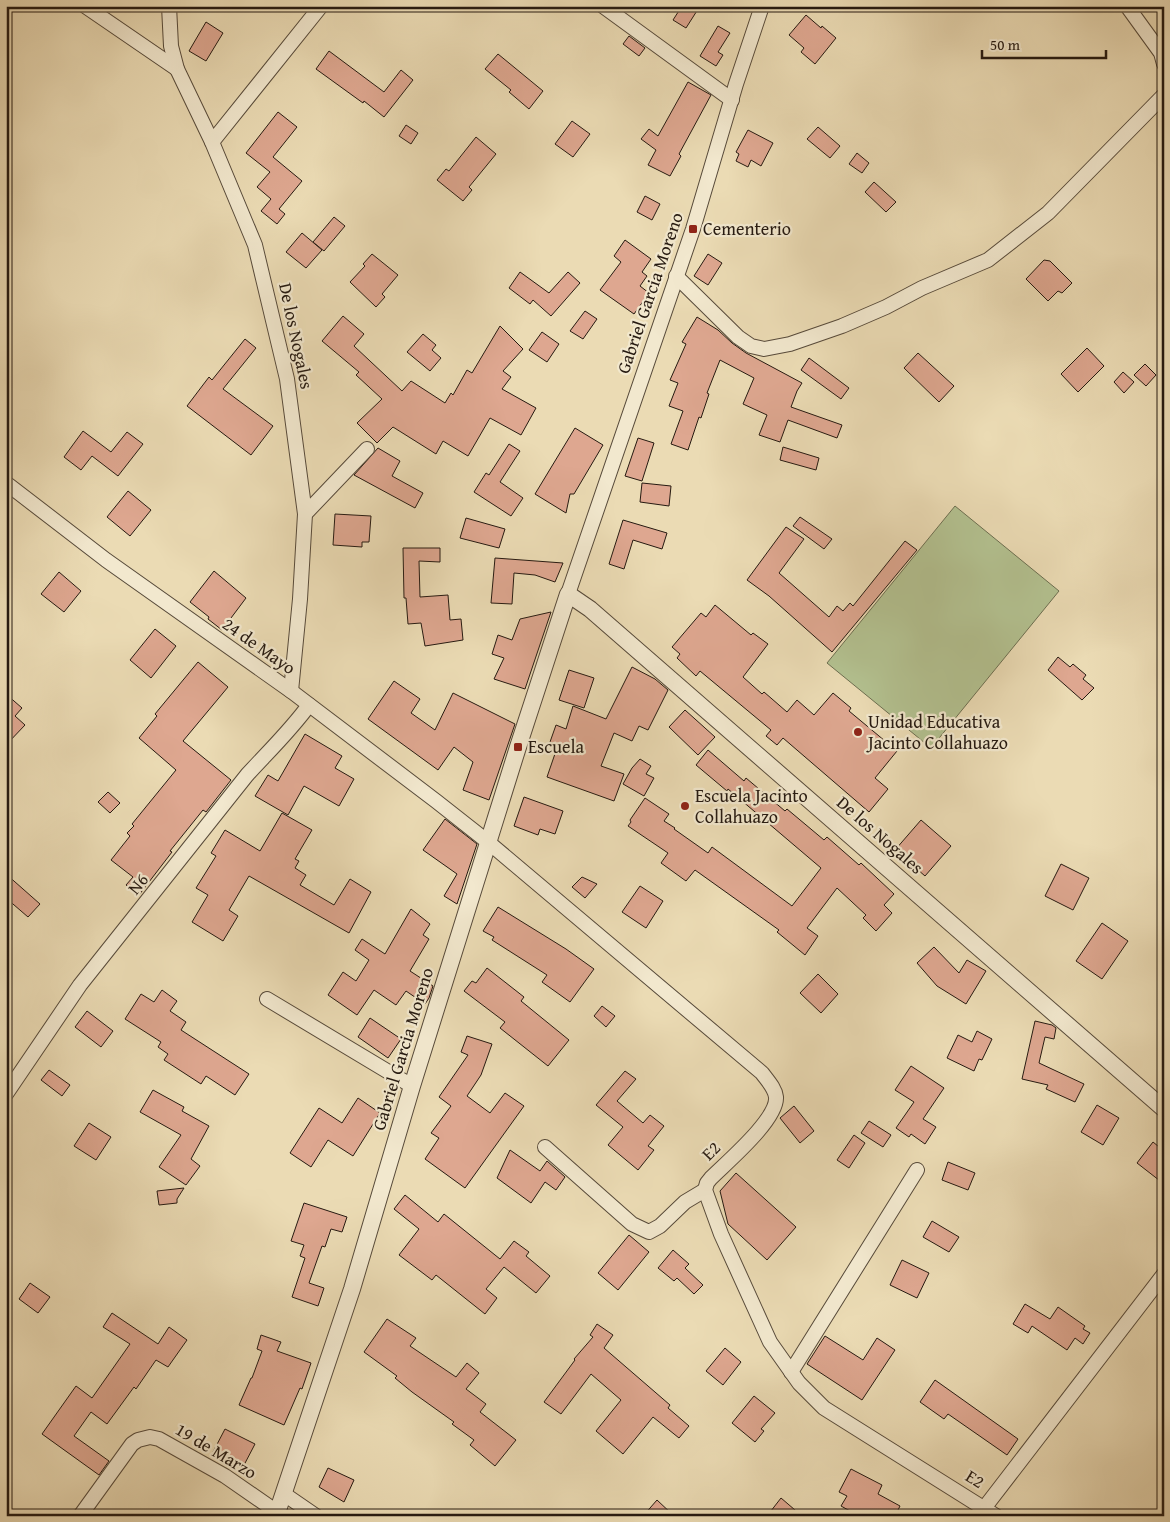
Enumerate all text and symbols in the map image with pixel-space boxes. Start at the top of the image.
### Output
scale bar [982,28,1106,60]
text: 50 m [990,34,1021,55]
street label: Gabriel Garcia Moreno [609,209,690,377]
place label: Cementerio [703,215,791,242]
marker: Cementerio [687,223,699,235]
street label: De los Nogales [272,280,321,391]
street label: 24 de Mayo [217,610,302,681]
place label: Unidad Educativa Jacinto Collahuazo [866,708,1008,756]
marker: Unidad Educativa Jacinto Collahuazo [852,726,864,738]
place label: Escuela [528,733,584,760]
marker: Escuela [512,741,524,753]
place label: Escuela Jacinto Collahuazo [695,782,808,830]
street label: De los Nogales [831,789,930,880]
marker: Escuela Jacinto Collahuazo [679,800,691,812]
street label: N6 [121,867,155,900]
street label: Gabriel Garcia Moreno [365,964,440,1134]
street label: E2 [695,1135,726,1166]
street label: 19 de Marzo [170,1416,262,1486]
street label: E2 [961,1462,990,1495]

